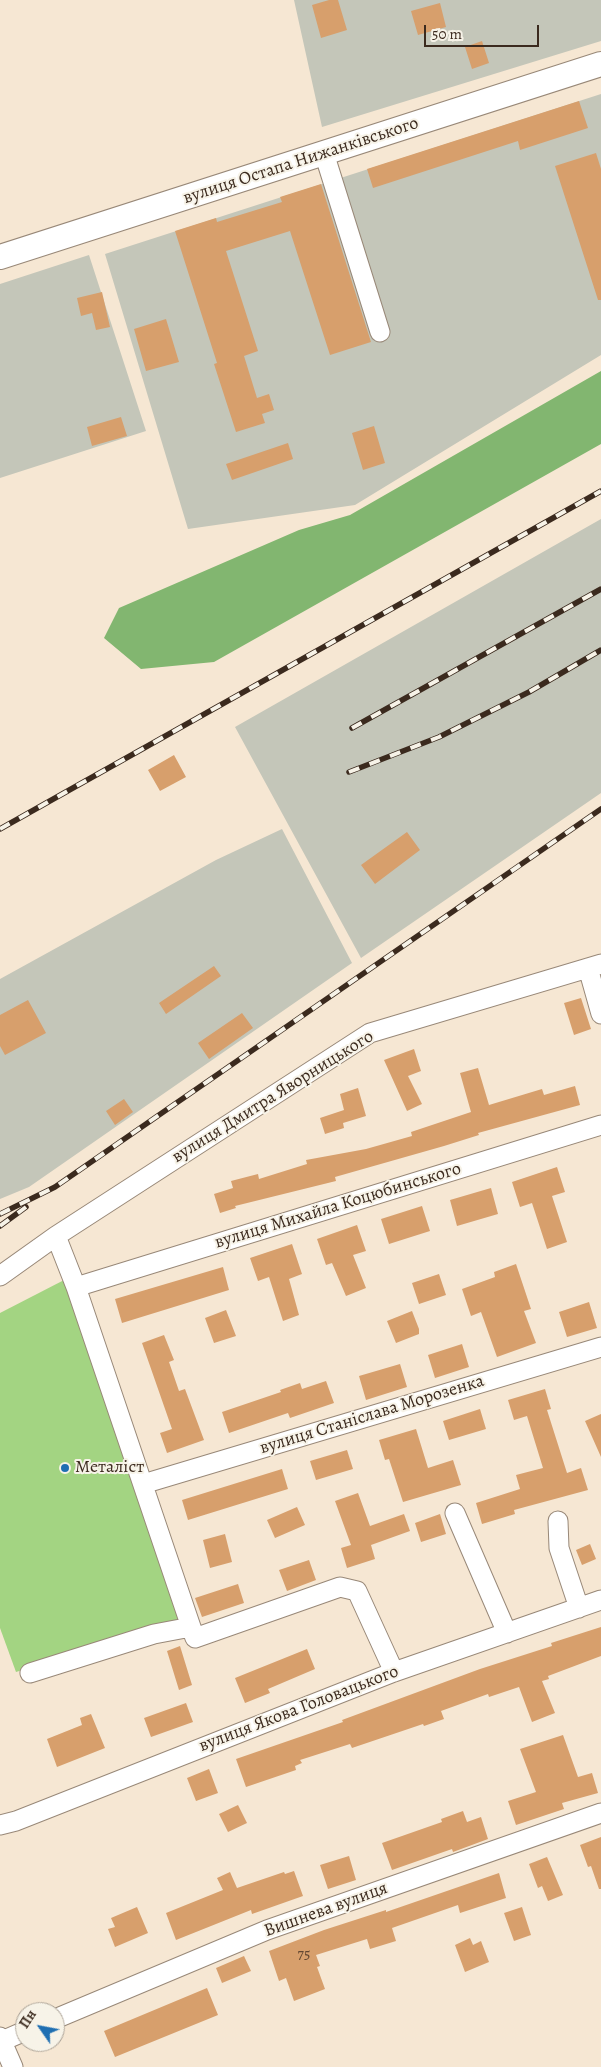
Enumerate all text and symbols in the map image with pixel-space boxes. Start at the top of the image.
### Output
scale bar [426,15,541,47]
text: 50 m [432,24,462,44]
street label: вулиця Остапа Нижанківського [181,113,421,209]
street label: вулиця Дмитра Яворницького [168,1026,378,1168]
street label: вулиця Михайла Коцюбинського [212,1158,464,1254]
street label: вулиця Станіслава Морозенка [257,1371,487,1459]
place label: Металіст [75,1457,144,1479]
marker: Металіст [59,1462,71,1474]
street label: вулиця Якова Головацького [196,1661,402,1757]
street label: Вишнева вулиця [261,1878,391,1942]
house number: 75 [298,1946,310,1964]
north arrow [15,2002,65,2052]
text: Пн [15,2006,41,2032]

